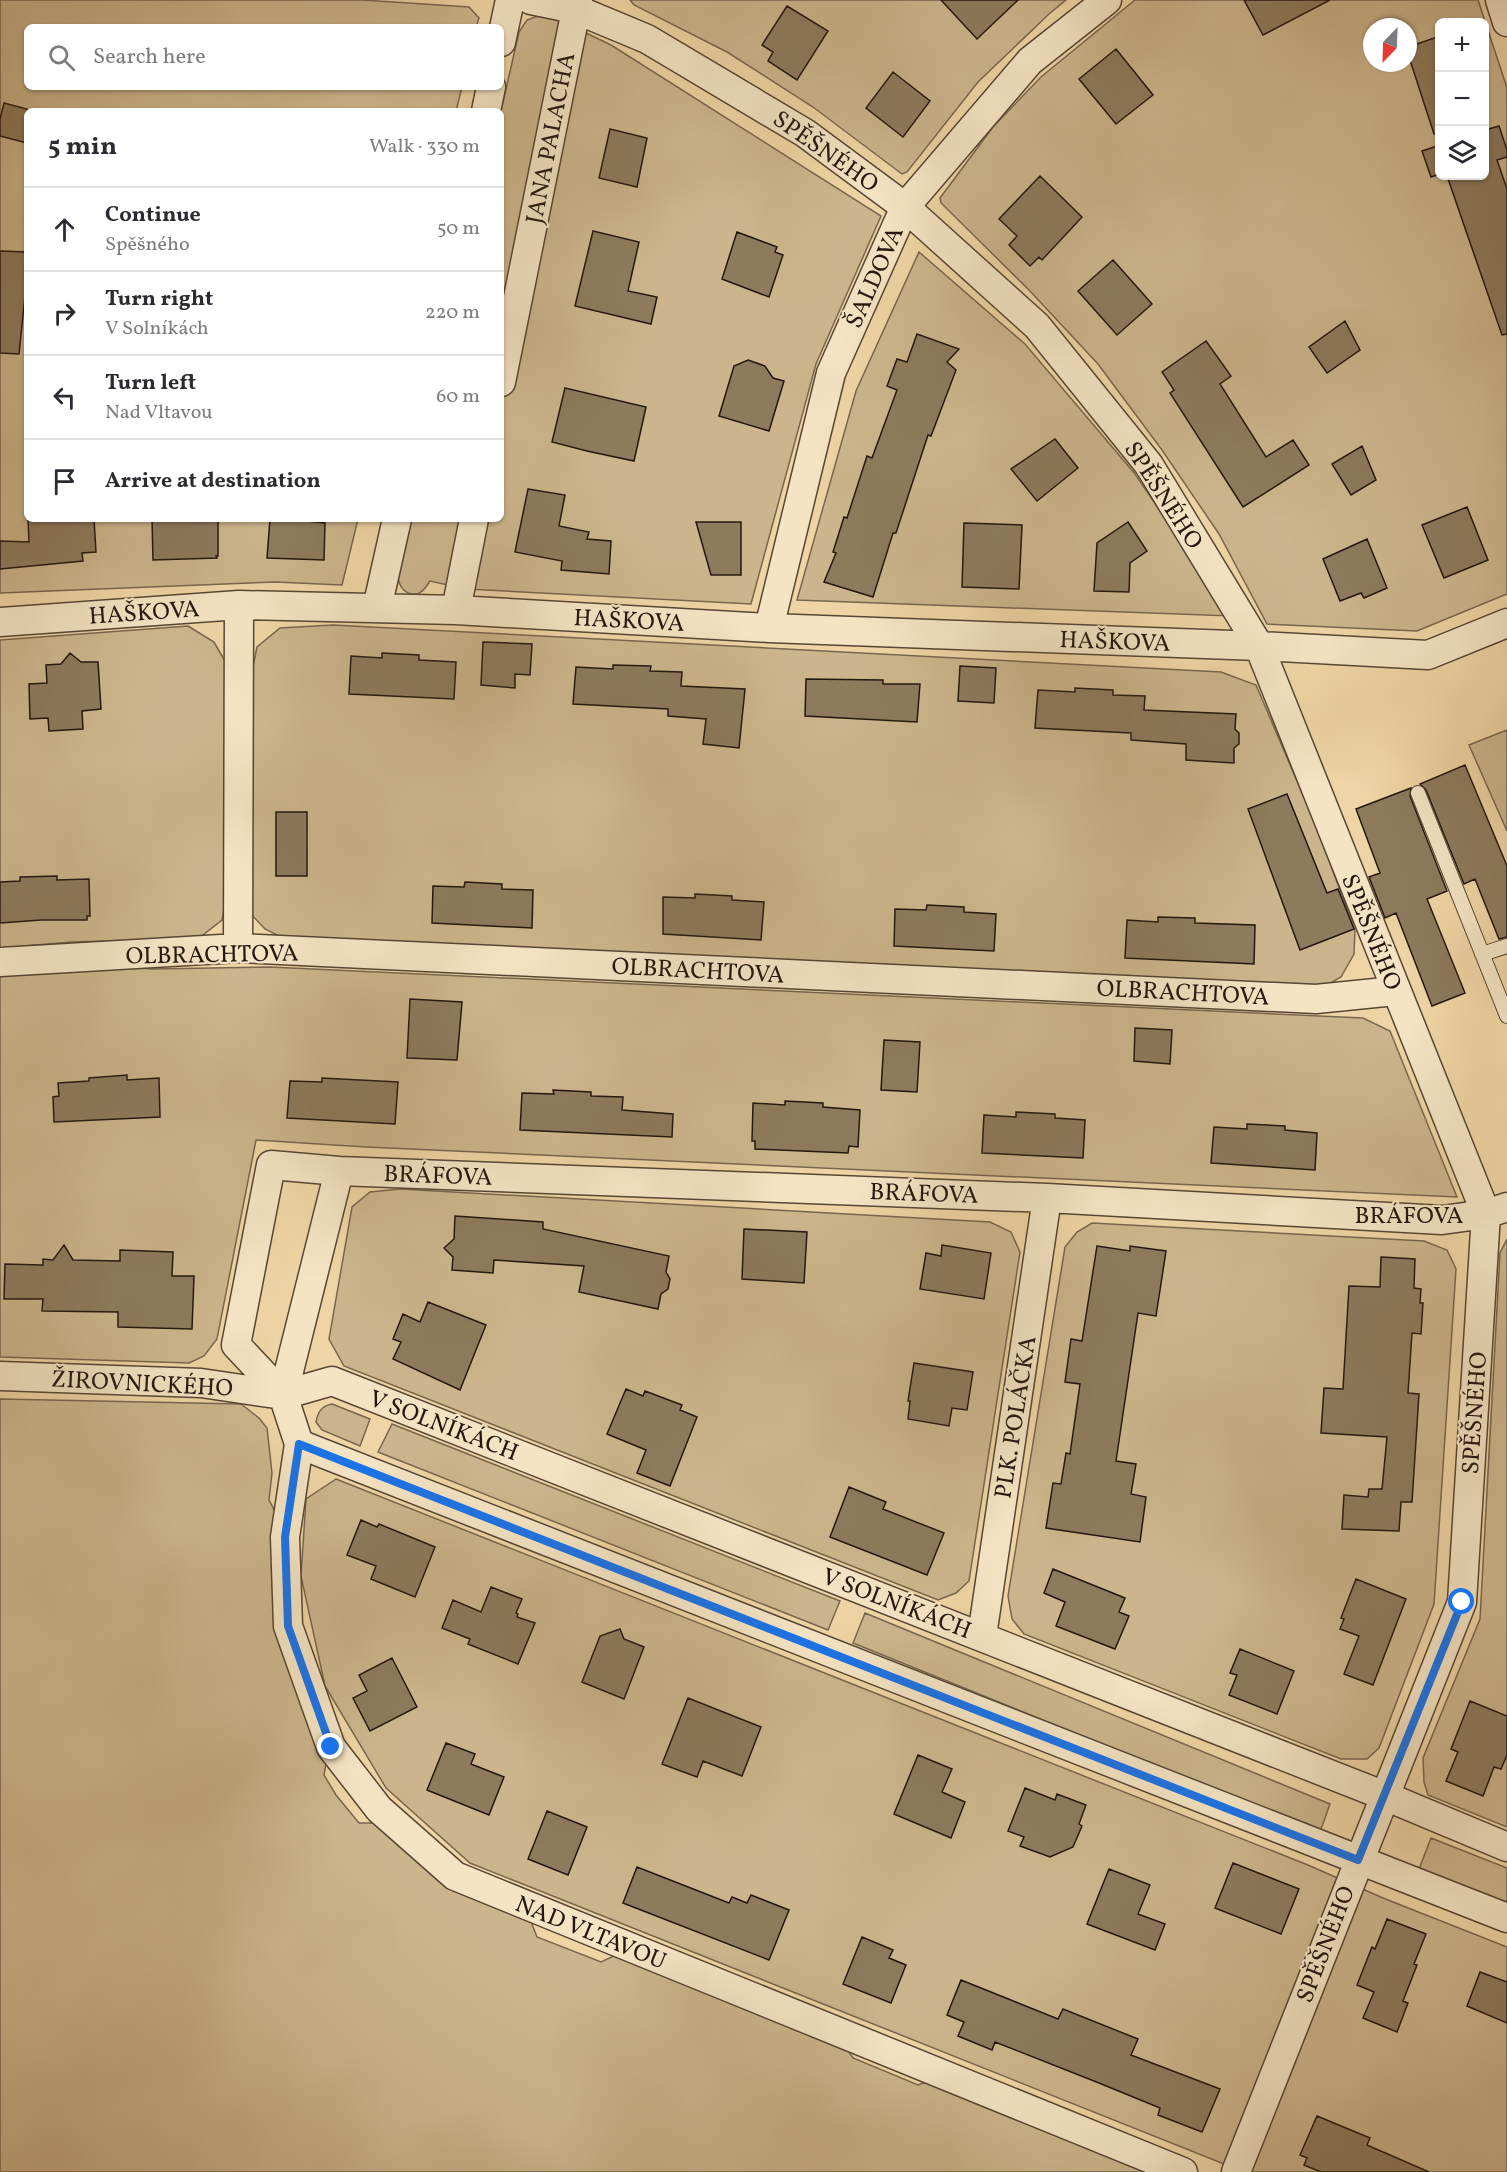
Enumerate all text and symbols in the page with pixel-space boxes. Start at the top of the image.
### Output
north arrow [1363,18,1417,72]
map controls [1435,18,1489,180]
button: + [1435,18,1489,72]
search box [24,24,504,90]
icon: search [45,41,78,74]
text: Search here [93,42,206,73]
street label: JANA PALACHA [519,50,585,227]
button: − [1435,72,1489,126]
street label: SPĚŠNÉHO [765,104,885,202]
button: layers [1435,126,1489,180]
text: 5 min [48,129,117,165]
text: Walk · 330 m [369,133,480,161]
text: Continue [105,200,201,231]
icon: ahead [48,213,81,246]
text: 50 m [437,215,480,243]
street label: ŠALDOVA [838,221,913,334]
text: Spěšného [105,231,190,259]
text: Turn right [105,284,213,315]
icon: right [48,297,81,330]
text: 220 m [425,299,480,327]
text: V Solníkách [105,315,209,343]
text: Turn left [105,368,196,399]
icon: left [48,381,81,414]
text: 60 m [436,383,480,411]
text: Nad Vltavou [105,399,213,427]
street label: SPĚŠNÉHO [1115,435,1210,557]
icon: arrive [48,465,81,498]
text: Arrive at destination [105,466,321,497]
street label: HAŠKOVA [88,593,201,635]
street label: HAŠKOVA [573,602,685,642]
street label: HAŠKOVA [1059,624,1171,662]
street label: SPĚŠNÉHO [1331,869,1409,996]
street label: OLBRACHTOVA [125,937,299,975]
street label: OLBRACHTOVA [611,950,785,994]
street label: OLBRACHTOVA [1096,972,1270,1016]
street label: BRÁFOVA [383,1158,493,1196]
street label: BRÁFOVA [869,1176,979,1214]
street label: BRÁFOVA [1355,1200,1464,1234]
street label: PLK. POLÁČKA [987,1333,1047,1501]
street label: SPĚŠNÉHO [1455,1351,1497,1476]
street label: ŽIROVNICKÉHO [50,1363,234,1407]
street label: V SOLNÍKÁCH [364,1383,523,1471]
street label: V SOLNÍKÁCH [817,1561,976,1649]
route start [1448,1588,1474,1614]
route end [317,1733,343,1759]
street label: SPĚŠNÉHO [1289,1881,1365,2008]
street label: NAD VLTAVOU [510,1888,671,1980]

